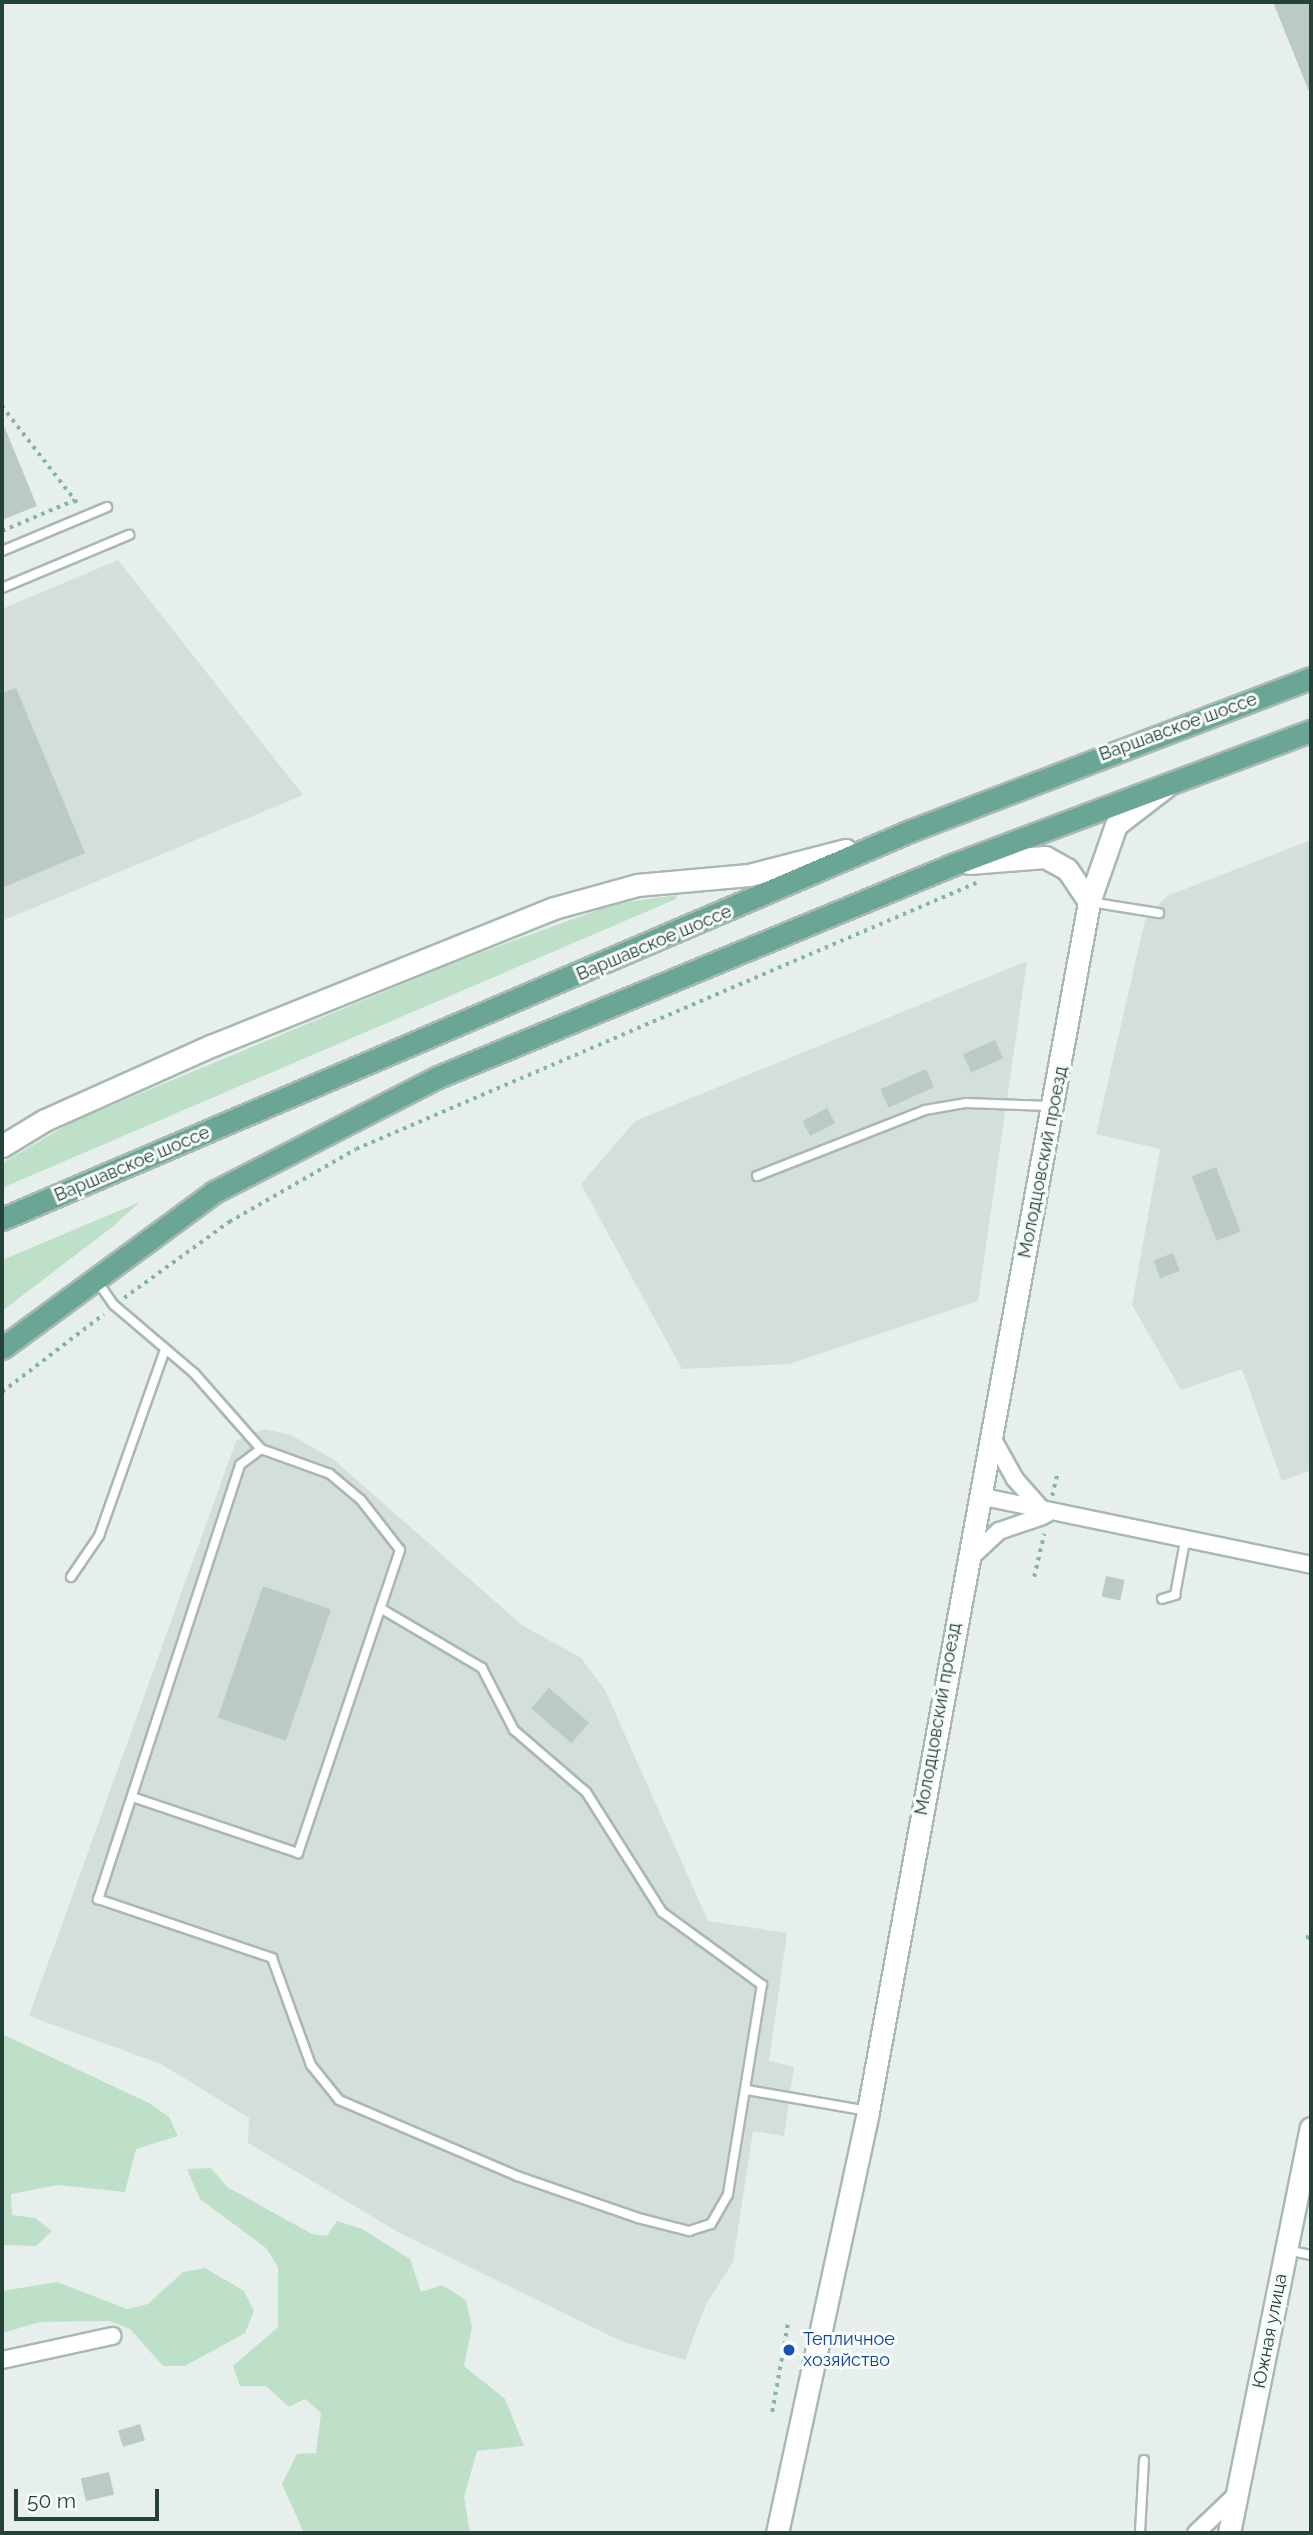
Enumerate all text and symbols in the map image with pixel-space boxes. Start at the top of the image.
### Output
street label: Варшавское шоссе [1096,688,1260,766]
street label: Варшавское шоссе [573,901,735,985]
street label: Молодцовский проезд [1014,1064,1072,1260]
street label: Варшавское шоссе [51,1122,213,1206]
street label: Молодцовский проезд [910,1621,966,1817]
street label: Южная улица [1248,2272,1292,2390]
place label: Тепличное хозяйство [803,2329,895,2372]
marker: Тепличное хозяйство [781,2342,797,2358]
scale bar [18,2476,163,2520]
text: 50 m [27,2488,76,2513]

